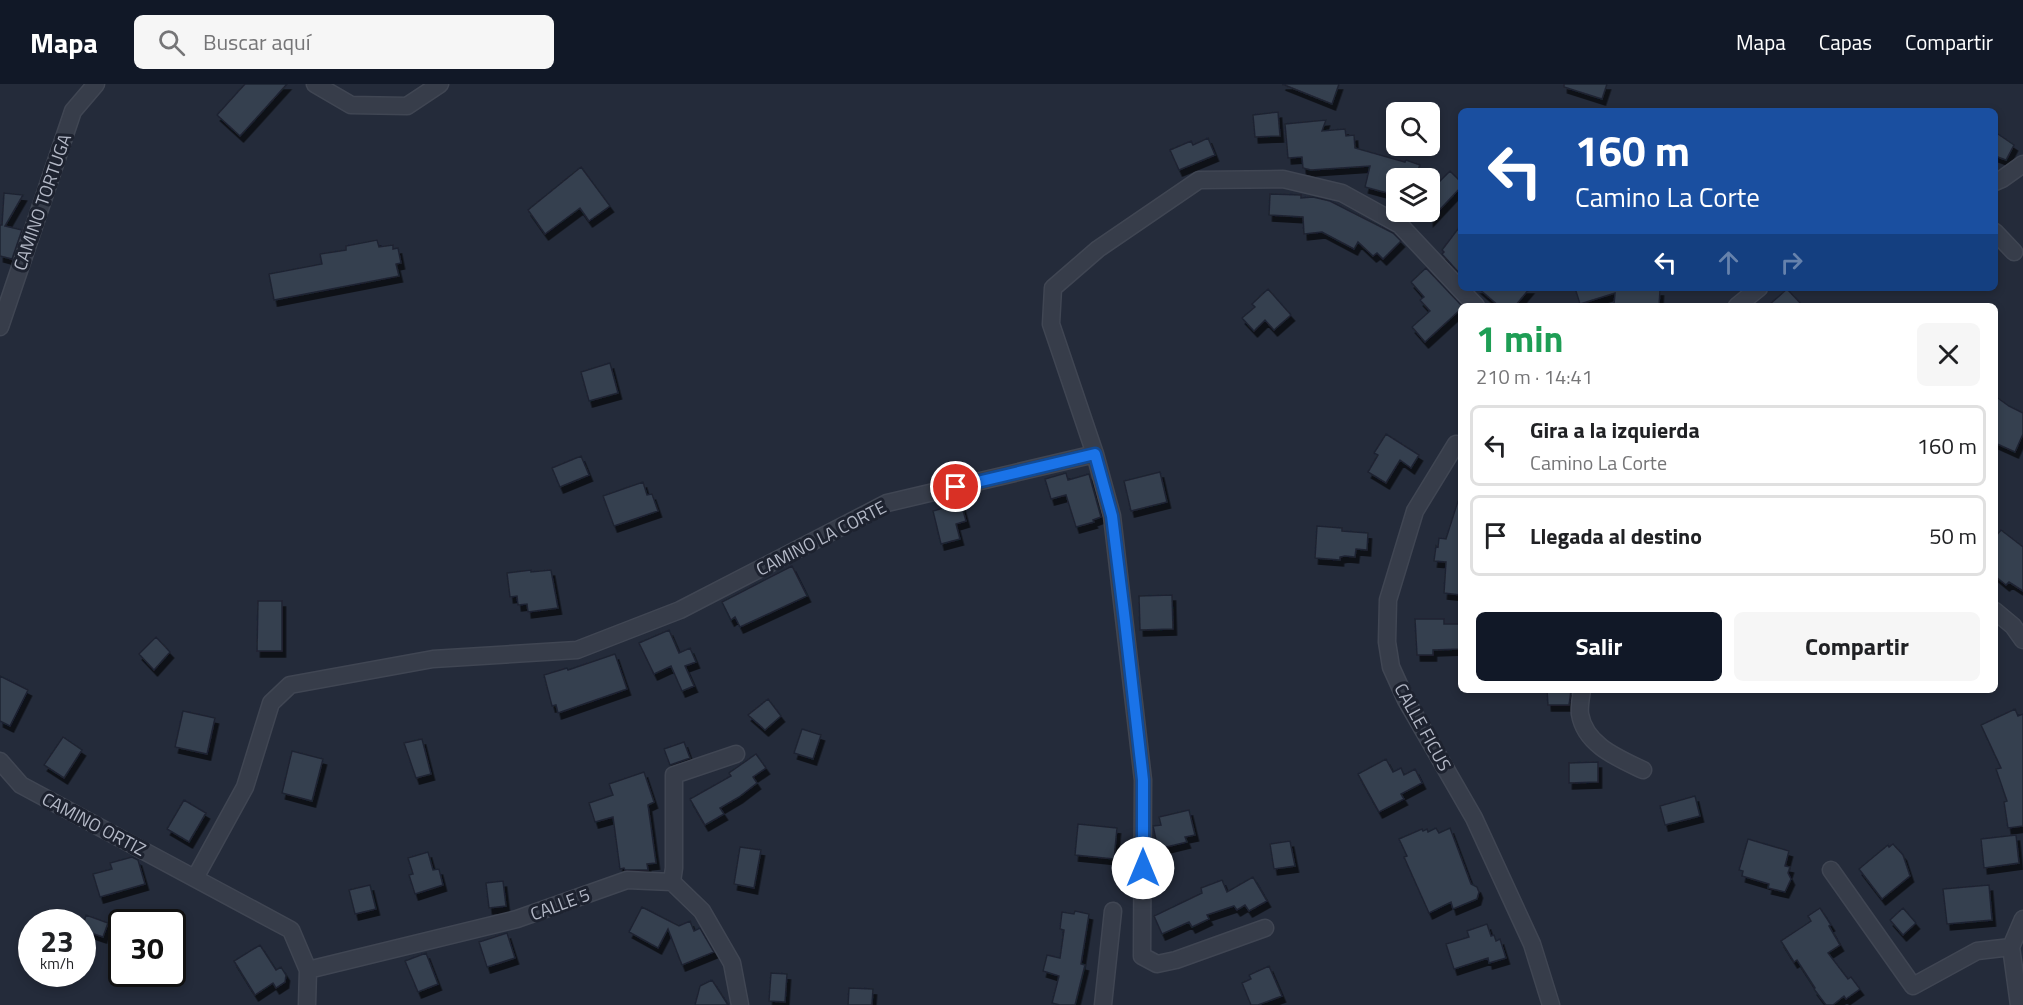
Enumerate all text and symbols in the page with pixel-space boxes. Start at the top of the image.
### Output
search box [134,15,554,69]
text: Mapa [30,21,98,64]
text: Buscar aquí [203,25,311,59]
icon: search [155,26,188,59]
text: Mapa [1736,26,1786,58]
text: Capas [1819,26,1872,58]
text: Compartir [1905,26,1993,58]
map controls [1386,102,1440,222]
button: search [1386,102,1440,156]
text: 160 m [1575,118,1690,182]
street label: CAMINO TORTUGA [6,130,78,274]
icon: left [1476,132,1554,210]
button: layers [1386,168,1440,222]
text: Camino La Corte [1575,176,1760,217]
icon: left [1649,246,1682,279]
icon: ahead [1712,246,1745,279]
icon: right [1775,246,1808,279]
text: 1 min [1476,311,1563,366]
button: close [1917,323,1980,386]
text: 210 m · 14:41 [1476,361,1593,392]
text: Gira a la izquierda [1530,413,1700,447]
icon: left [1479,429,1512,462]
text: 160 m [1917,429,1977,463]
text: Camino La Corte [1530,447,1667,478]
pin [930,461,981,512]
icon: arrive [939,470,972,503]
street label: CAMINO LA CORTE [751,493,891,583]
icon: arrive [1479,519,1512,552]
text: Llegada al destino [1530,519,1702,553]
text: 50 m [1929,519,1977,553]
button: Salir [1476,612,1722,681]
button: Compartir [1734,612,1980,681]
street label: CALLE FICUS [1388,678,1458,776]
street label: CAMINO ORTIZ [37,785,151,863]
position arrow [1111,836,1175,900]
street label: CALLE 5 [526,881,594,927]
speed limit sign: 30 [108,909,186,987]
text: 23 [40,918,74,964]
text: km/h [40,952,74,975]

